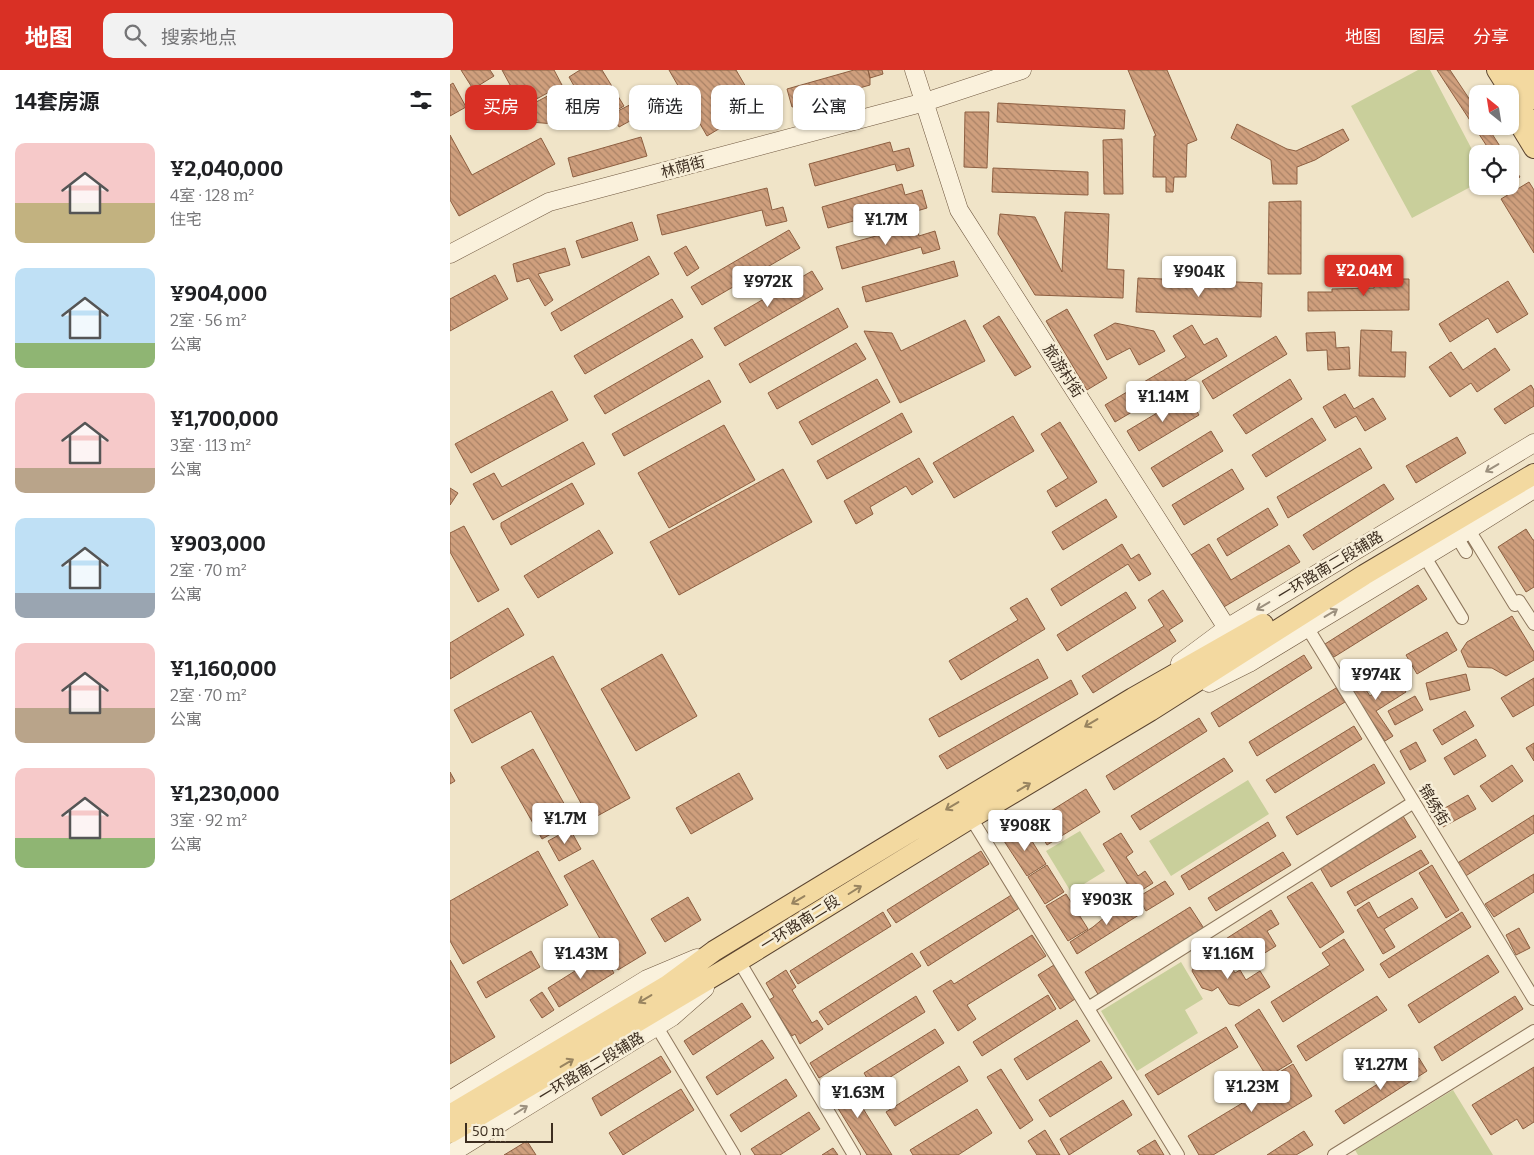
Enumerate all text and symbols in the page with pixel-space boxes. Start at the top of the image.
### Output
search box [103,13,453,58]
icon: search [121,21,149,49]
text: 地图 [25,24,73,52]
text: 搜索地点 [161,26,237,49]
text: 地图 [1345,26,1381,48]
text: 图层 [1409,26,1445,48]
text: 分享 [1473,26,1509,48]
chip: 买房 [465,85,537,130]
chip: 租房 [547,85,619,130]
chip: 筛选 [629,85,701,130]
chip: 新上 [711,85,783,130]
chip: 公寓 [793,85,865,130]
north arrow [1469,85,1519,135]
map controls [1469,85,1519,195]
icon: filters [407,86,435,114]
text: 14套房源 [15,89,100,115]
button: locate [1469,145,1519,195]
street label: 林荫街 [659,152,707,182]
text: ¥2,040,000 [170,156,283,182]
icon: home [55,163,115,223]
text: 4室 · 128 m² [170,186,254,205]
pin: ¥1.7M [851,204,921,246]
text: 住宅 [170,210,202,229]
text: ¥1.7M [864,210,908,229]
pin: ¥2.04M [1323,254,1405,297]
pin: ¥904K [1164,256,1234,298]
text: ¥2.04M [1335,261,1393,280]
text: ¥904K [1173,262,1225,281]
pin: ¥972K [733,266,803,308]
text: ¥972K [743,272,793,291]
text: ¥904,000 [170,281,267,307]
icon: home [55,288,115,348]
text: 2室 · 56 m² [170,311,247,330]
text: 公寓 [170,335,202,354]
street label: 旅游村街 [1039,341,1087,401]
pin: ¥1.14M [1122,380,1204,423]
text: ¥1.14M [1137,387,1189,406]
text: ¥1,700,000 [170,406,279,432]
icon: home [55,413,115,473]
text: 3室 · 113 m² [170,436,251,455]
text: 公寓 [170,460,202,479]
one-way arrow [1486,464,1500,474]
street label: 一环路南二段辅路 [1274,527,1386,605]
text: ¥903,000 [170,531,266,557]
icon: home [55,538,115,598]
text: 2室 · 70 m² [170,561,247,580]
text: 公寓 [170,585,202,604]
one-way arrow [1257,602,1271,612]
one-way arrow [1323,607,1337,617]
text: ¥1,160,000 [170,656,277,682]
pin: ¥974K [1341,658,1411,701]
icon: home [55,663,115,723]
text: ¥974K [1351,665,1401,684]
text: 2室 · 70 m² [170,686,247,705]
text: 公寓 [170,710,202,729]
one-way arrow [1085,718,1099,728]
text: ¥1,230,000 [170,781,280,807]
one-way arrow [1016,781,1030,791]
street label: 锦绣街 [1415,781,1453,829]
icon: home [55,788,115,848]
pin: ¥1.7M [530,802,600,845]
one-way arrow [945,802,959,812]
text: ¥1.7M [543,809,587,828]
pin: ¥908K [990,810,1060,852]
text: 3室 · 92 m² [170,811,247,830]
text: ¥908K [999,816,1051,835]
text: 公寓 [170,835,202,854]
one-way arrow [847,884,861,894]
pin: ¥903K [1072,884,1142,926]
text: ¥903K [1081,890,1133,909]
street label: 一环路南二段 [757,892,843,954]
one-way arrow [791,895,805,905]
pin: ¥1.43M [540,938,622,980]
pin: ¥1.16M [1187,938,1269,980]
text: ¥1.43M [554,944,608,963]
text: ¥1.16M [1202,944,1254,963]
one-way arrow [639,994,653,1004]
street label: 一环路南二段辅路 [535,1028,647,1106]
pin: ¥1.27M [1340,1048,1422,1091]
text: ¥1.27M [1354,1055,1408,1074]
one-way arrow [559,1057,573,1067]
pin: ¥1.23M [1211,1070,1293,1113]
pin: ¥1.63M [817,1076,899,1119]
text: ¥1.23M [1225,1077,1279,1096]
text: ¥1.63M [831,1083,885,1102]
one-way arrow [514,1104,528,1114]
scale bar [465,1120,552,1143]
text: 50 m [472,1123,505,1140]

